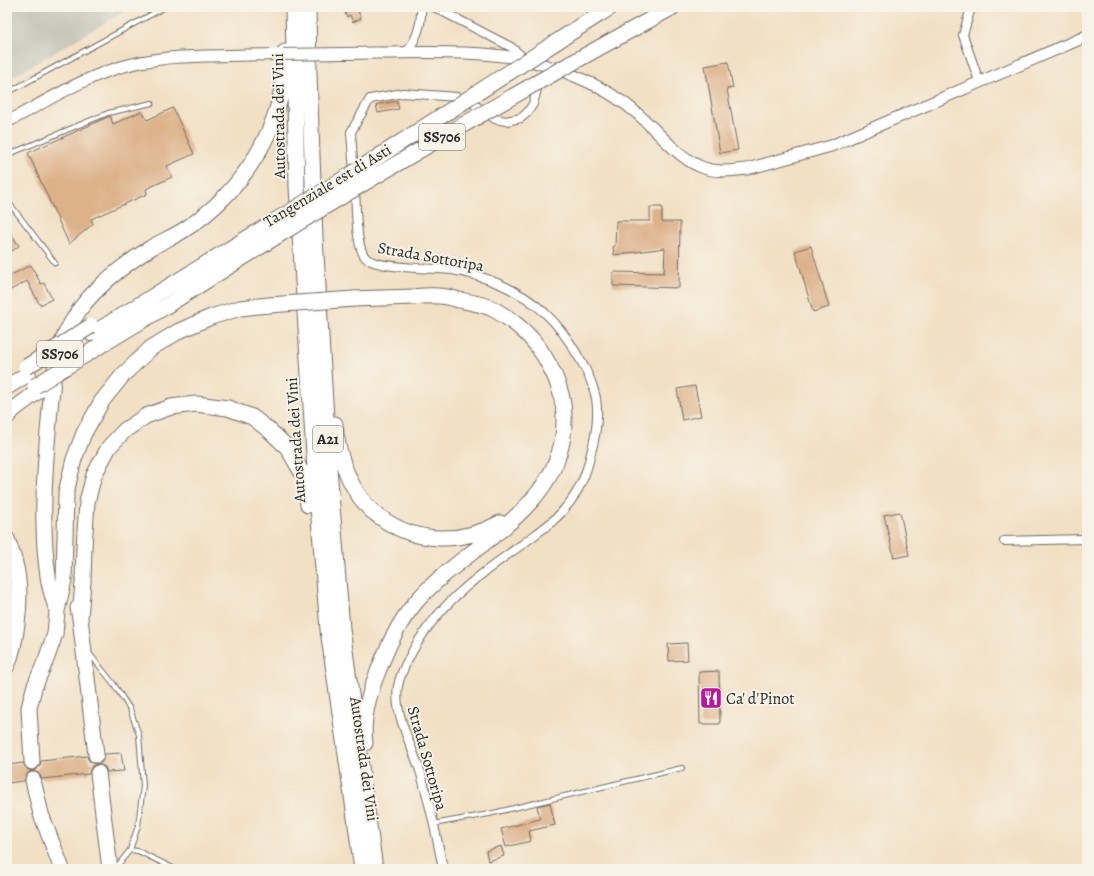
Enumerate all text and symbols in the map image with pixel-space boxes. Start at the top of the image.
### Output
street label: Autostrada dei Vini [267,53,291,180]
road number: SS706 [419,124,465,150]
street label: Tangenziale est di Asti [259,139,396,233]
street label: Strada Sottoripa [376,237,486,277]
road number: SS706 [37,341,83,367]
street label: Autostrada dei Vini [281,376,311,504]
road number: A21 [313,426,343,452]
restaurant icon: Ca' d'Pinot [698,685,724,711]
place label: Ca' d'Pinot [726,688,794,710]
street label: Autostrada dei Vini [344,694,384,823]
street label: Strada Sottoripa [402,704,453,814]

